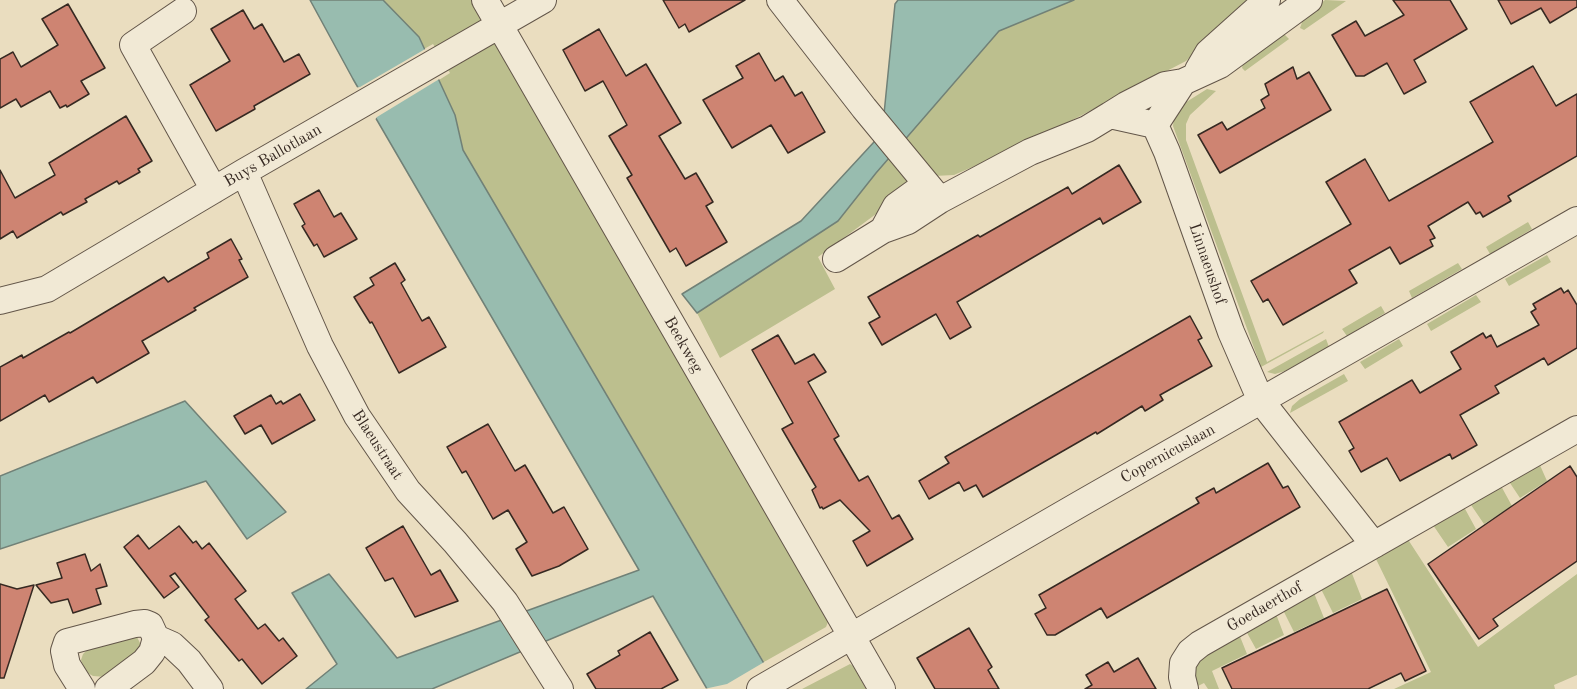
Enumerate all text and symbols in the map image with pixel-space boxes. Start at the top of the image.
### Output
street label: Buys Ballotlaan [221,120,325,192]
street label: Linnaeushof [1184,221,1230,307]
street label: Beekweg [659,313,707,377]
street label: Blaeustraat [347,406,407,484]
street label: Copernicuslaan [1117,420,1219,488]
street label: Goedaerthof [1224,578,1306,636]

